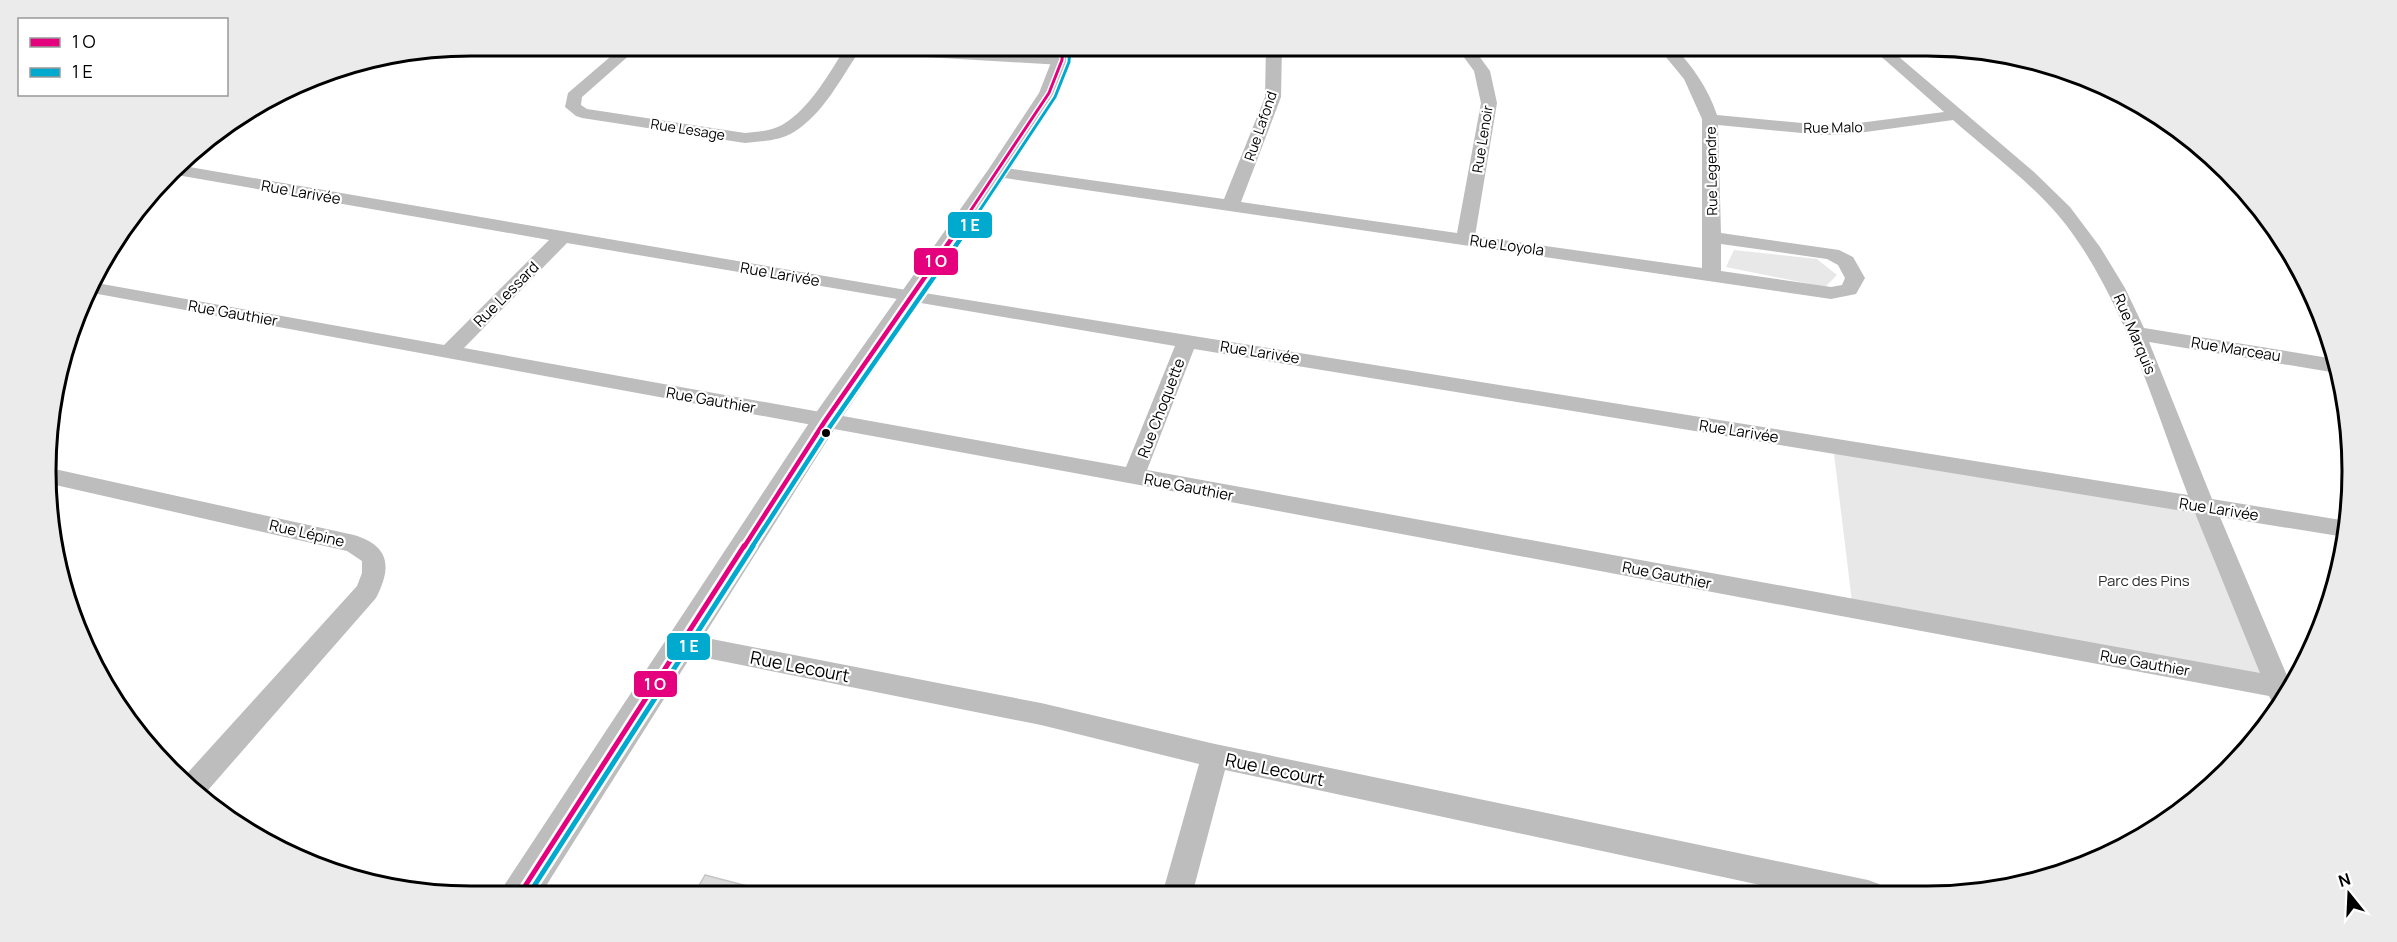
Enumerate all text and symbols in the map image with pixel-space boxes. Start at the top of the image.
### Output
legend [18,18,228,96]
text: 1 O [72,29,96,53]
text: 1 E [72,59,93,83]
street label: Rue Lafond [1239,89,1281,163]
street label: Rue Lenoir [1467,104,1497,174]
street label: Rue Lesage [649,114,727,144]
street label: Rue Malo [1803,117,1863,137]
street label: Rue Legendre [1701,126,1721,216]
street label: Rue Larivée [260,175,343,209]
line badge: 1 E [947,211,993,239]
text: 1 E [960,214,980,236]
street label: Rue Loyola [1469,229,1545,261]
line badge: 1 O [913,247,959,276]
text: 1 O [925,250,947,272]
street label: Rue Lessard [469,257,543,331]
street label: Rue Larivée [739,257,822,291]
street label: Rue Marquis [2109,290,2161,378]
street label: Rue Gauthier [187,295,280,331]
street label: Rue Marceau [2190,332,2282,366]
street label: Rue Larivée [1219,335,1301,369]
street label: Rue Choquette [1132,355,1190,461]
street label: Rue Gauthier [665,382,758,418]
street label: Rue Larivée [1698,414,1780,448]
unlabelled marker [820,427,832,439]
street label: Rue Gauthier [1143,468,1236,506]
street label: Rue Larivée [2178,492,2260,526]
street label: Rue Lépine [267,514,347,552]
street label: Rue Gauthier [1621,556,1714,594]
park label: Parc des Pins [2098,570,2190,591]
line badge: 1 E [666,632,711,661]
text: 1 E [679,635,699,657]
street label: Rue Lecourt [748,645,852,687]
street label: Rue Gauthier [2099,645,2192,681]
line badge: 1 O [633,670,678,698]
text: 1 O [644,673,666,695]
street label: Rue Lecourt [1223,747,1327,791]
north arrow [2319,864,2379,924]
text: N [2335,867,2353,892]

